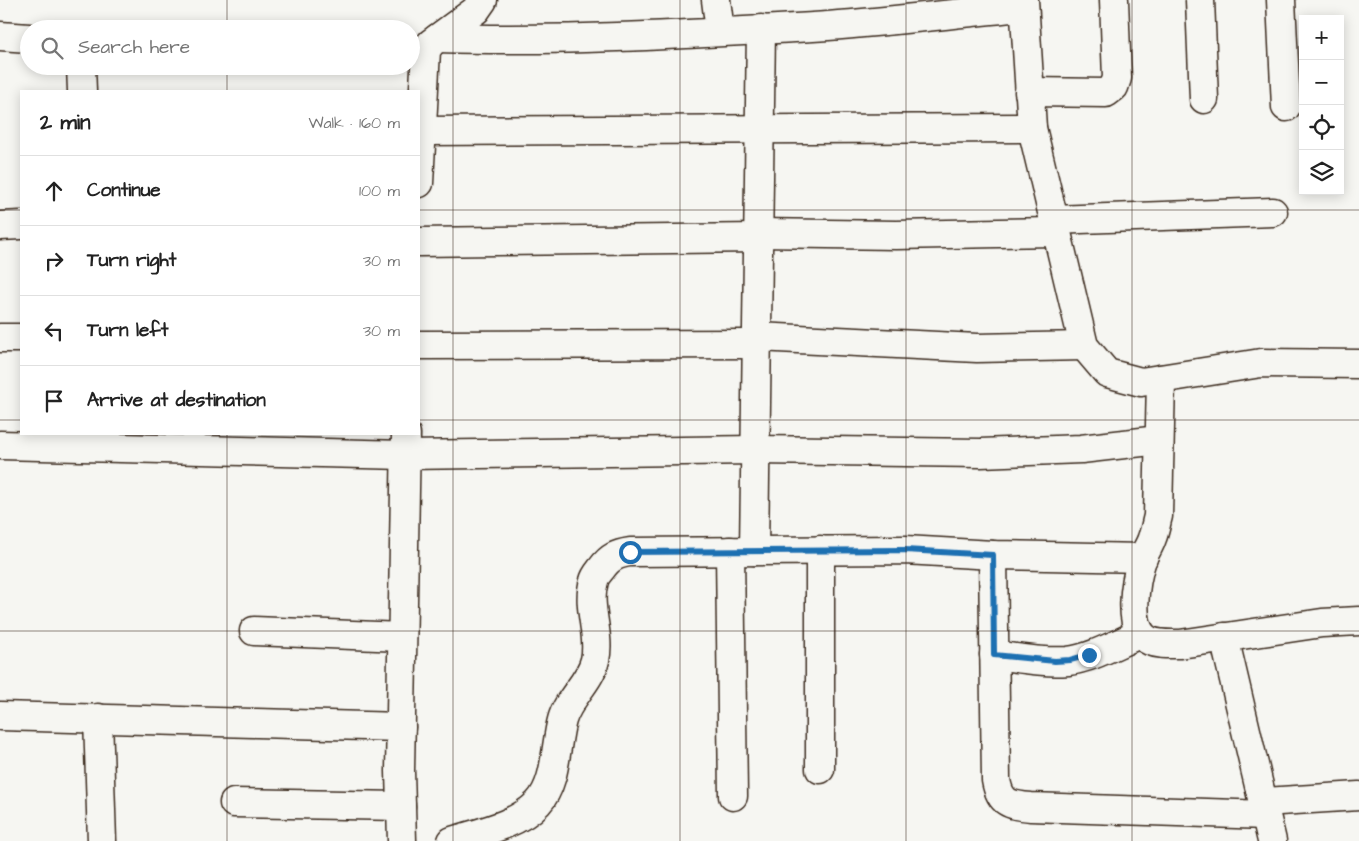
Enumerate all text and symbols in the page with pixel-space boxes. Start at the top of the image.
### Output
map controls [1299,15,1344,195]
button: + [1299,15,1344,60]
search box [20,20,420,75]
icon: search [38,34,66,62]
text: Search here [78,34,190,61]
button: − [1299,60,1344,105]
button: locate [1299,105,1344,150]
text: 2 min [40,108,90,137]
text: Walk · 160 m [308,112,400,134]
button: layers [1299,150,1344,195]
icon: ahead [40,177,68,205]
text: Continue [87,177,161,204]
text: 100 m [359,180,400,202]
icon: right [40,247,68,275]
text: Turn right [87,247,176,274]
text: 30 m [363,250,400,272]
icon: left [40,317,68,345]
text: Turn left [87,317,168,344]
text: 30 m [363,320,400,342]
icon: arrive [40,387,68,415]
text: Arrive at destination [87,387,266,414]
route start [619,541,642,564]
route end [1078,644,1101,667]

